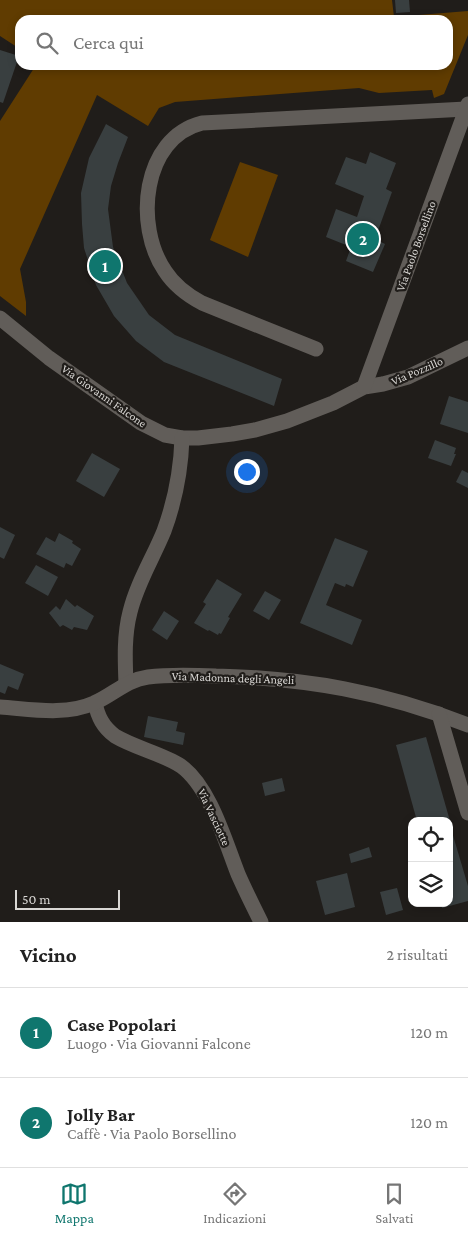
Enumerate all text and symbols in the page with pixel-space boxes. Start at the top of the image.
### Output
search box [15,15,453,70]
icon: search [33,29,61,57]
text: Cerca qui [73,32,144,53]
street label: Via Paolo Borsellino [393,199,439,293]
pin: 2 [347,220,379,258]
pin: 1 [89,247,121,285]
street label: Via Pozzillo [389,354,445,388]
street label: Via Giovanni Falcone [59,361,149,431]
your location [234,459,260,485]
street label: Via Madonna degli Angeli [171,669,295,687]
street label: Via Vasciotte [195,786,233,848]
map controls [408,817,453,907]
button: locate [408,817,453,862]
button: layers [408,862,453,907]
scale bar [15,887,120,910]
text: 50 m [22,891,50,907]
text: Vicino [20,943,77,967]
text: 2 risultati [386,946,448,963]
text: Case Popolari [67,1014,176,1035]
text: 1 [33,1024,39,1041]
text: 120 m [410,1024,448,1041]
text: Luogo · Via Giovanni Falcone [67,1035,251,1052]
text: Jolly Bar [67,1104,135,1125]
text: 2 [32,1114,40,1131]
text: 120 m [410,1114,448,1131]
text: Caffè · Via Paolo Borsellino [67,1125,236,1142]
tab: Mappa [55,1180,94,1226]
tab: Indicazioni [203,1180,266,1226]
tab: Salvati [375,1180,413,1226]

